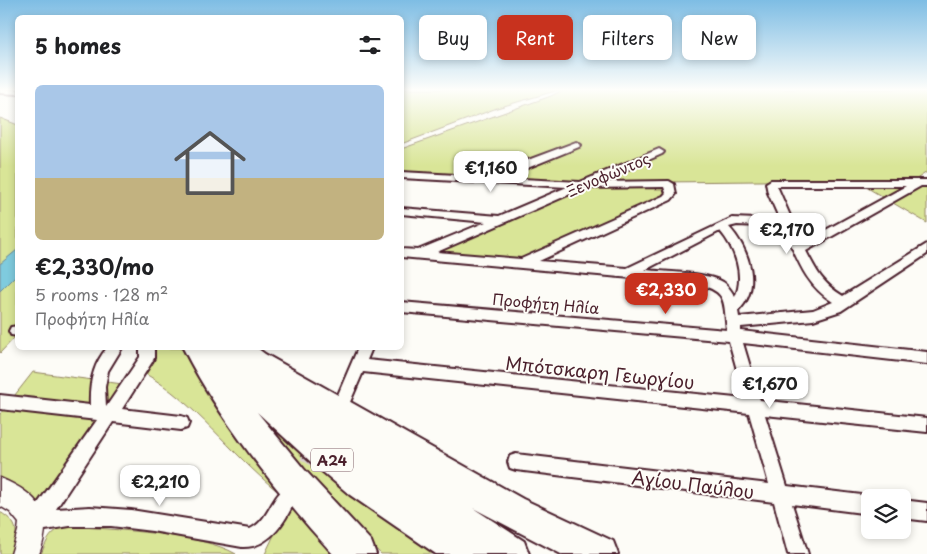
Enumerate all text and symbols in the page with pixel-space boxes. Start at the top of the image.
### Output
chip: Buy [419,15,487,60]
chip: Rent [497,15,573,60]
chip: Filters [583,15,672,60]
chip: New [682,15,756,60]
text: 5 homes [35,29,121,61]
icon: filters [356,31,384,59]
icon: home [165,118,255,208]
street label: Ξενοφώντος [563,146,654,202]
pin: €1,160 [450,150,532,193]
text: €1,160 [465,155,517,179]
pin: €2,170 [746,212,828,255]
text: €2,170 [760,217,814,241]
text: €2,330/mo [35,250,154,282]
pin: €2,330 [625,272,707,315]
text: €2,330 [636,277,696,301]
text: 5 rooms · 128 m² [35,282,168,306]
street label: Προφήτη Ηλία [492,287,600,319]
text: Προφήτη Ηλία [35,306,149,330]
street label: Μπότσκαρη Γεωργίου [504,349,696,395]
pin: €1,670 [729,366,811,409]
text: €1,670 [742,371,798,395]
road number: Α24 [311,448,353,472]
street label: Αγίου Παύλου [630,463,756,505]
pin: €2,210 [119,464,201,507]
text: €2,210 [131,469,189,493]
map controls [861,489,911,539]
button: layers [861,489,911,539]

